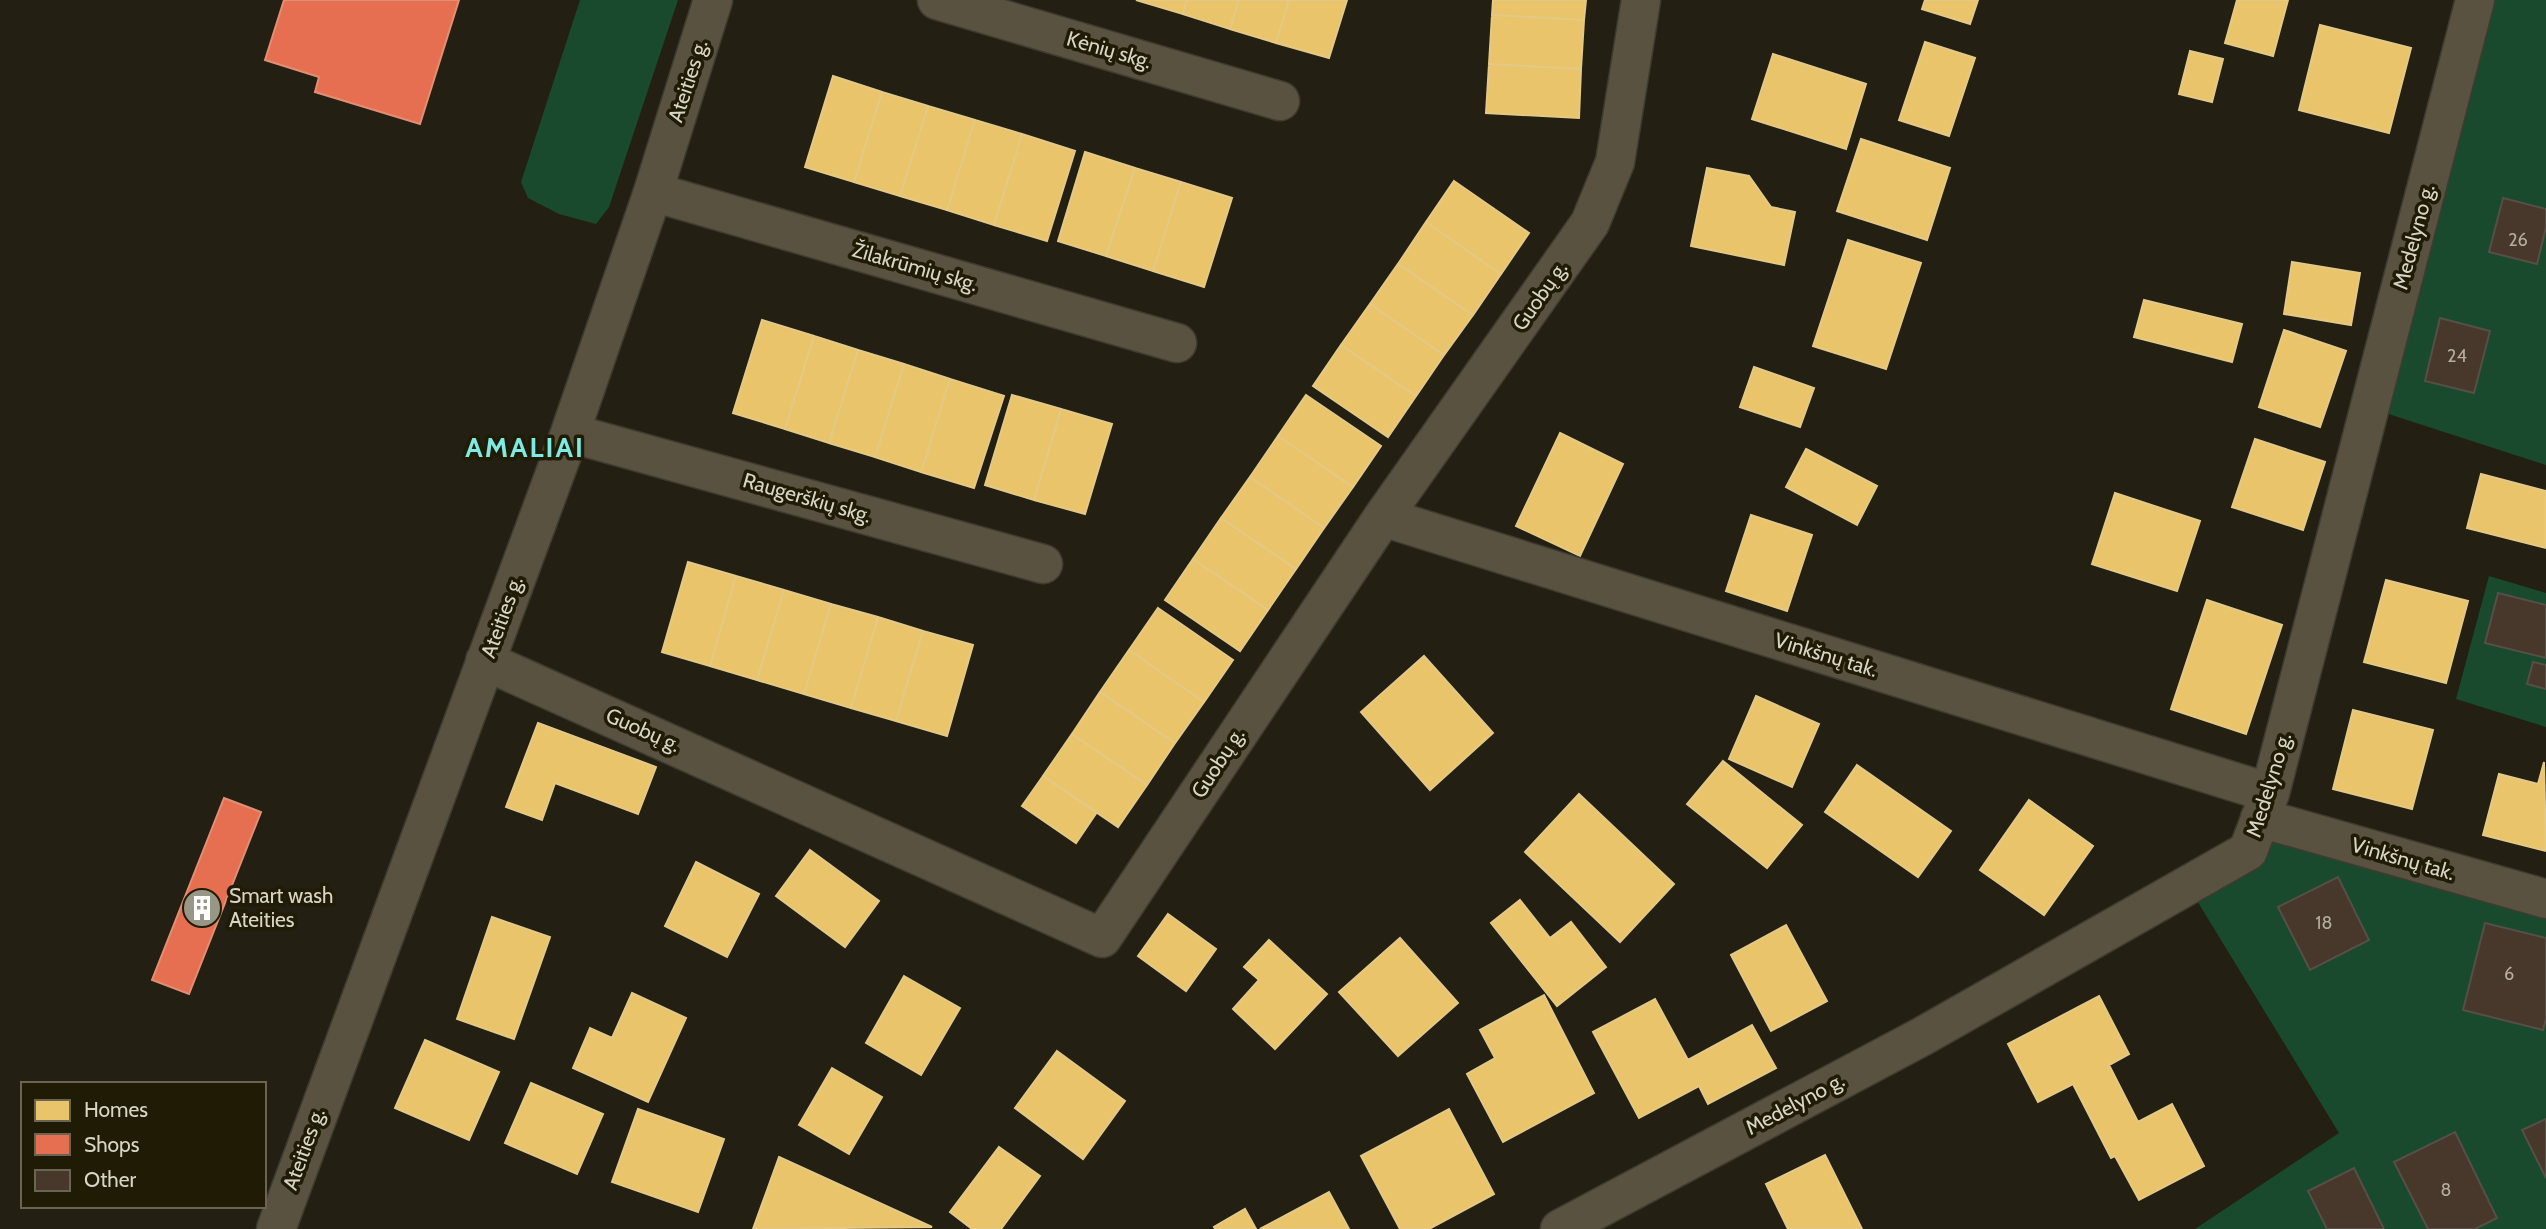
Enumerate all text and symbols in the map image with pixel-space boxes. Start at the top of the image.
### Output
street label: Kėnių skg. [1064,25,1154,74]
street label: Ateities g. [662,37,713,125]
street label: Medelyno g. [2387,181,2440,292]
house number: 26 [2508,229,2528,251]
street label: Žilakrūmių skg. [850,236,981,296]
street label: Guobų g. [1507,256,1572,335]
house number: 24 [2447,345,2467,367]
district label: AMALIAI [465,430,585,464]
street label: Raugerškių skg. [740,467,874,528]
street label: Ateities g. [475,573,528,661]
street label: Vinkšnų tak. [1772,627,1881,682]
street label: Guobų g. [602,702,684,757]
street label: Guobų g. [1186,723,1250,803]
street label: Medelyno g. [2241,729,2296,840]
street label: Vinkšnų tak. [2349,832,2458,885]
place label: Smart wash Ateities [229,883,333,932]
building icon: Smart wash Ateities [181,887,223,929]
house number: 18 [2316,912,2332,934]
house number: 6 [2504,963,2514,985]
street label: Medelyno g. [1741,1067,1848,1140]
legend [21,1082,266,1208]
text: Homes [84,1097,148,1122]
street label: Ateities g. [277,1105,330,1193]
text: Shops [84,1132,140,1157]
text: Other [84,1167,136,1192]
house number: 8 [2441,1179,2451,1201]

